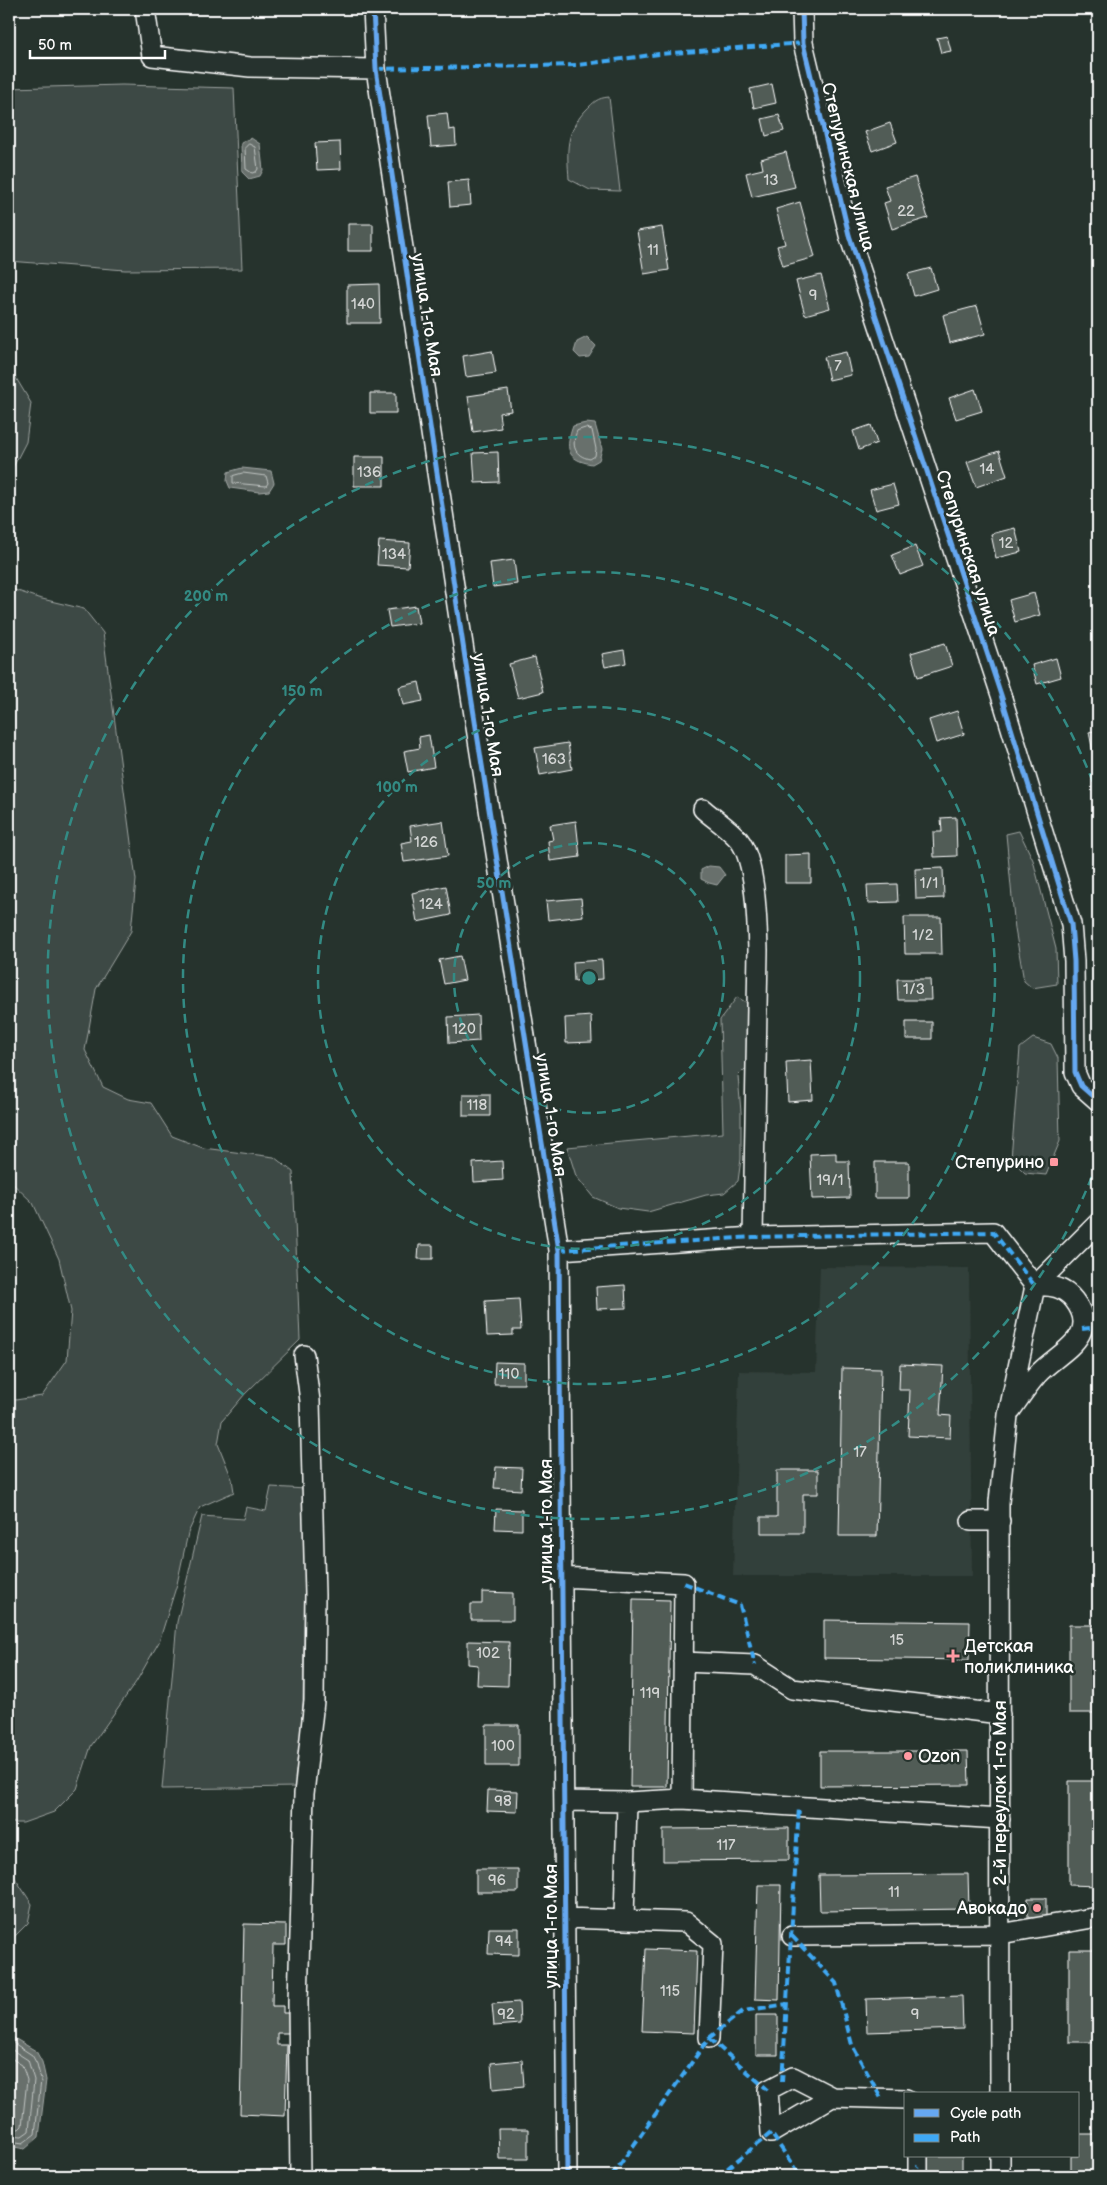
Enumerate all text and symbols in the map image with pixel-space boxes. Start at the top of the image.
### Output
scale bar [30,28,165,60]
text: 50 m [38,36,72,55]
street label: Степуринская улица [817,80,879,254]
house number: 13 [763,171,779,190]
house number: 22 [897,202,915,221]
house number: 11 [647,241,659,260]
street label: улица 1-го Мая [407,252,447,378]
house number: 9 [809,286,817,305]
house number: 140 [351,295,375,314]
house number: 7 [834,357,842,376]
house number: 14 [980,460,994,479]
house number: 136 [357,463,381,482]
street label: Степуринская улица [931,467,1005,639]
house number: 12 [999,534,1013,553]
house number: 134 [382,545,406,564]
text: 200 m [184,587,228,606]
street label: улица 1-го Мая [468,652,508,778]
text: 150 m [281,682,323,701]
house number: 163 [542,750,566,769]
text: 100 m [376,778,418,797]
house number: 126 [414,833,438,852]
text: 50 m [477,874,512,893]
house number: 1/1 [920,874,938,893]
house number: 124 [419,895,443,914]
house number: 1/2 [912,926,934,945]
centre of rings [580,969,598,987]
house number: 1/3 [903,980,925,999]
house number: 120 [452,1020,476,1039]
street label: улица 1-го Мая [531,1052,571,1178]
house number: 118 [467,1096,487,1115]
place label: Степурино [955,1152,1044,1173]
marker: Степурино [1048,1156,1060,1168]
house number: 19/1 [816,1171,844,1190]
house number: 110 [499,1365,519,1384]
house number: 17 [853,1443,867,1462]
street label: улица 1-го Мая [536,1459,557,1583]
house number: 15 [890,1631,904,1650]
place label: Детская поликлиника [964,1636,1074,1678]
house number: 102 [476,1644,500,1663]
marker: Детская поликлиника [946,1649,960,1663]
house number: 119 [640,1684,660,1703]
street label: 2-й переулок 1-го Мая [990,1700,1011,1886]
house number: 100 [491,1737,515,1756]
place label: Ozon [918,1746,960,1767]
marker: Ozon [902,1750,914,1762]
house number: 98 [494,1792,512,1811]
house number: 117 [717,1836,736,1855]
street label: улица 1-го Мая [541,1864,562,1988]
house number: 96 [488,1871,506,1890]
house number: 11 [888,1883,900,1902]
place label: Авокадо [956,1898,1027,1919]
marker: Авокадо [1031,1902,1043,1914]
house number: 94 [495,1932,513,1951]
house number: 115 [660,1982,680,2001]
house number: 92 [497,2005,515,2024]
house number: 9 [911,2005,919,2024]
legend [904,2092,1080,2158]
text: Cycle path [950,2104,1021,2123]
text: Path [950,2128,980,2147]

